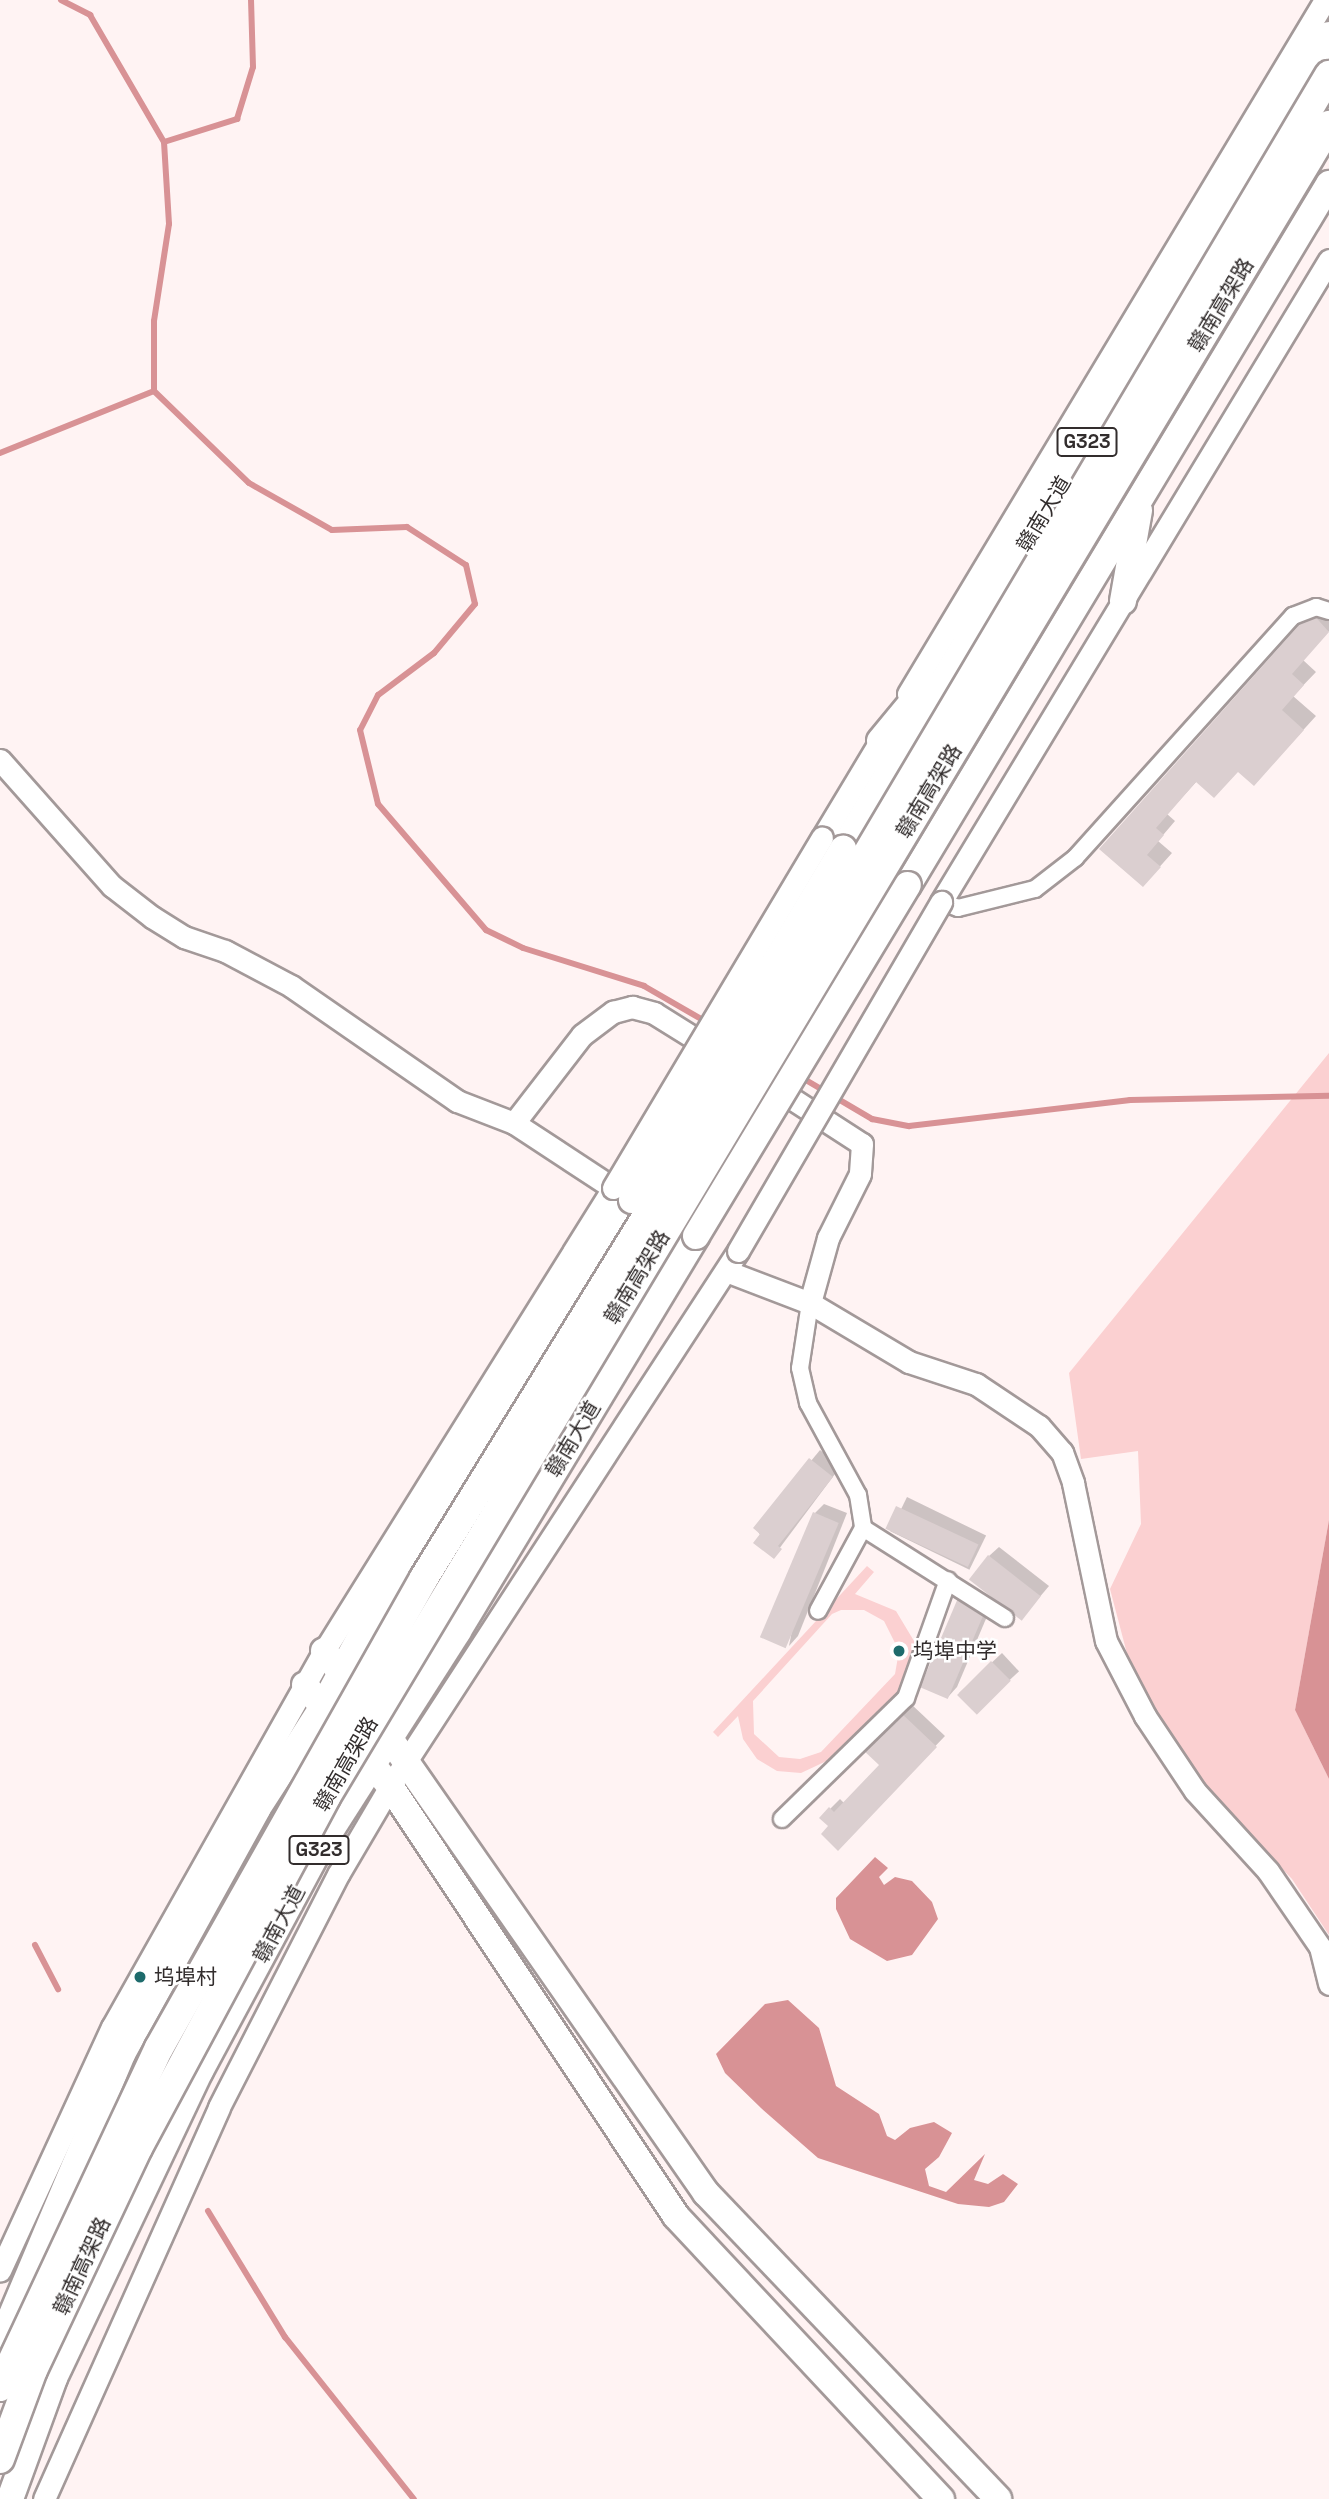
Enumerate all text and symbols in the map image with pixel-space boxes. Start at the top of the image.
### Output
street label: 赣南高架路 [1183,254,1259,356]
road number: G323 [1056,426,1118,458]
street label: 赣南大道 [1012,472,1076,556]
street label: 赣南高架路 [891,740,967,842]
street label: 赣南高架路 [599,1226,675,1328]
street label: 赣南大道 [541,1397,605,1481]
place label: 坞埠中学 [913,1638,997,1664]
marker: 坞埠中学 [891,1643,907,1659]
street label: 赣南高架路 [309,1712,383,1816]
road number: G323 [288,1834,350,1866]
street label: 赣南大道 [248,1881,310,1967]
place label: 坞埠村 [154,1964,217,1990]
marker: 坞埠村 [132,1969,148,1985]
street label: 赣南高架路 [48,2213,116,2319]

